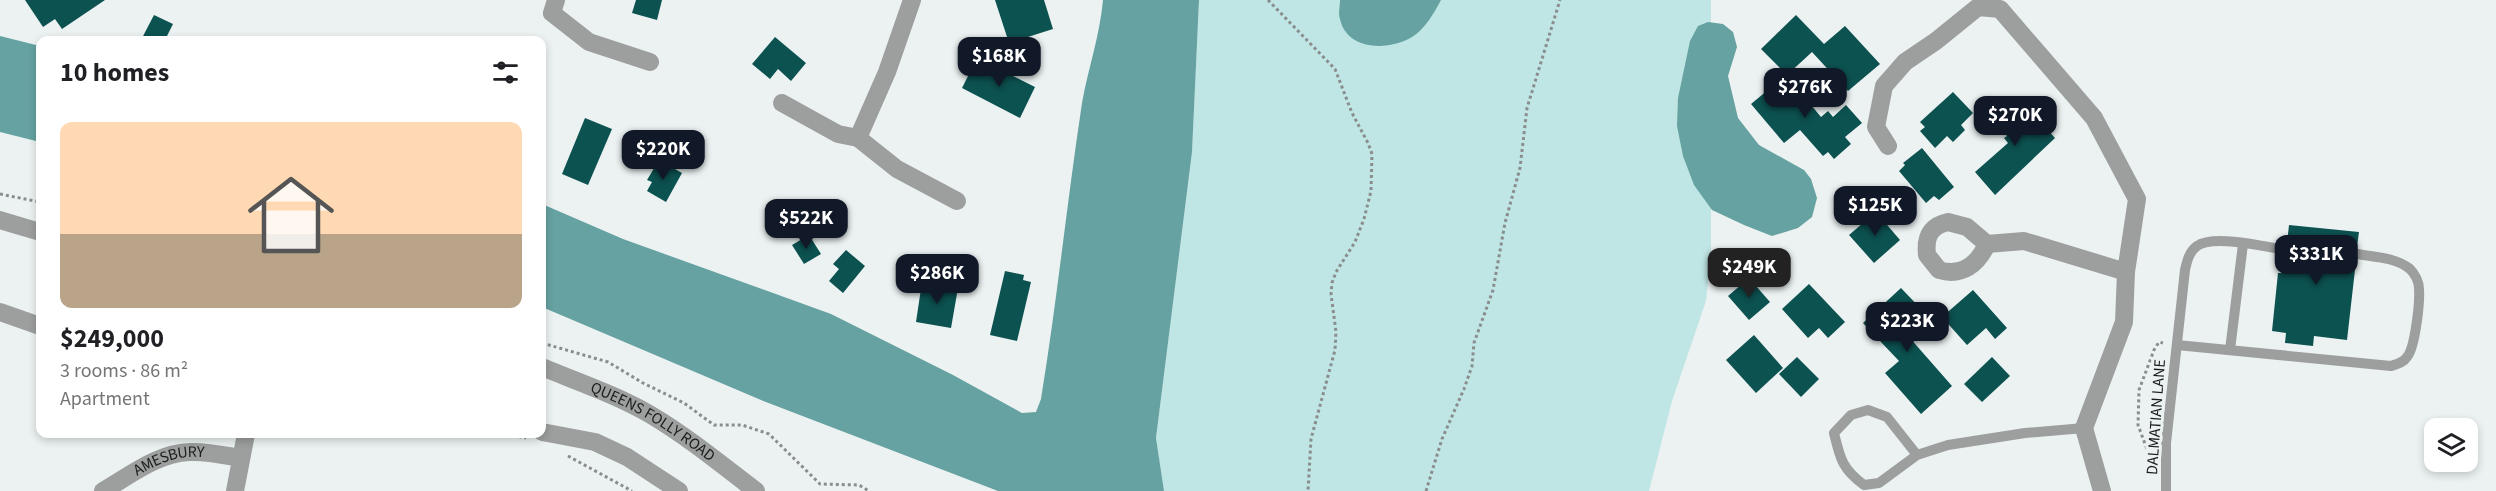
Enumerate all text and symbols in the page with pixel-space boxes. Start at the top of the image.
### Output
pin: $168K [957,37,1041,88]
text: $168K [972,42,1026,70]
text: 10 homes [60,54,169,91]
icon: filters [489,56,522,89]
pin: $276K [1763,68,1847,119]
text: $276K [1778,73,1832,101]
pin: $270K [1973,96,2057,147]
text: $270K [1988,101,2042,129]
pin: $220K [621,130,705,181]
text: $220K [636,135,690,163]
icon: home [237,161,345,269]
pin: $125K [1833,186,1917,237]
text: $125K [1848,191,1902,219]
pin: $522K [764,199,848,250]
text: $522K [779,204,833,232]
pin: $331K [2274,235,2358,286]
text: $331K [2289,240,2343,268]
pin: $249K [1707,248,1791,299]
text: $249K [1722,253,1776,281]
pin: $286K [895,254,979,305]
text: $286K [910,259,964,287]
pin: $223K [1865,302,1949,353]
text: $223K [1880,307,1934,335]
text: $249,000 [60,320,164,357]
text: 3 rooms · 86 m² [60,357,188,385]
street label: DALMATIAN LANE [2141,358,2171,476]
street label: QUEENS FOLLY ROAD [587,377,720,467]
text: Apartment [60,385,150,413]
map controls [2424,418,2478,472]
button: layers [2424,418,2478,472]
street label: AMESBURY [129,441,205,481]

